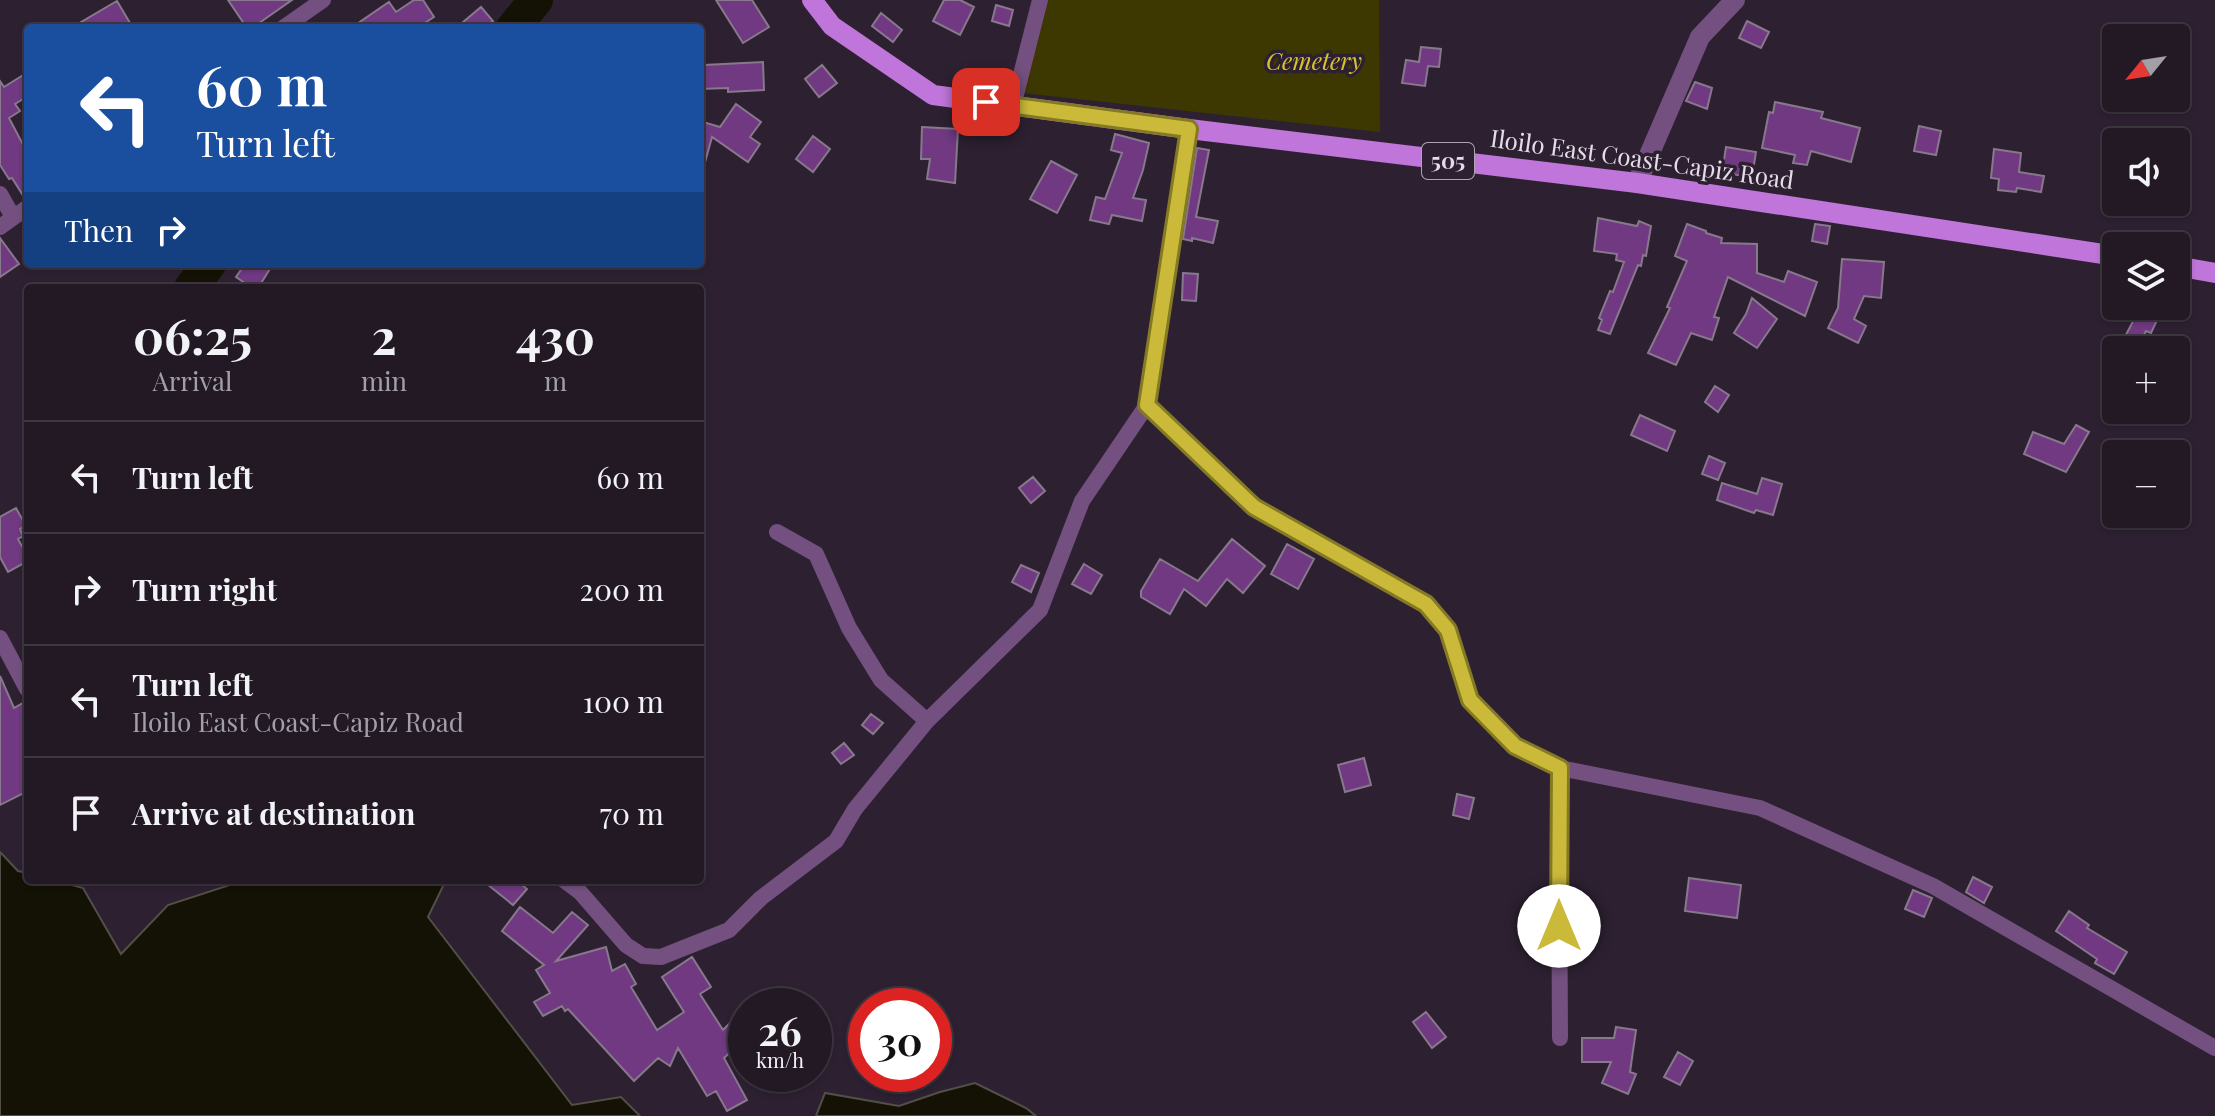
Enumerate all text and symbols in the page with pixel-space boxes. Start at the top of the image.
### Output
north arrow [2102,24,2190,112]
map controls [2102,24,2190,528]
park label: Cemetery [1266,44,1362,76]
text: 60 m [196,46,327,121]
icon: left [64,56,168,160]
pin [952,68,1020,136]
icon: arrive [964,80,1008,124]
text: Turn left [196,118,335,166]
street label: Iloilo East Coast-Capiz Road [1488,121,1796,195]
button: sound [2102,128,2190,216]
road number: 505 [1422,143,1474,179]
icon: right [149,208,193,252]
text: Then [64,210,133,250]
button: layers [2102,232,2190,320]
text: 06:25 [133,303,252,367]
text: 2 [371,303,397,367]
text: 430 [516,303,595,367]
button: + [2102,336,2190,424]
text: Arrival [152,363,232,398]
text: min [361,363,407,398]
text: m [544,363,567,398]
button: − [2102,440,2190,528]
icon: left [64,455,108,499]
text: Turn left [132,457,253,497]
text: 60 m [596,457,664,497]
icon: right [64,567,108,611]
text: Turn right [132,569,277,609]
text: 200 m [580,569,664,609]
text: Turn left [132,664,253,704]
icon: left [64,679,108,723]
text: 100 m [583,681,664,721]
text: Iloilo East Coast-Capiz Road [132,704,464,739]
icon: arrive [64,791,108,835]
text: Arrive at destination [132,793,415,833]
text: 70 m [600,793,664,833]
position arrow [1517,884,1601,968]
speed limit sign: 30 [848,988,952,1092]
text: 26 [758,1003,802,1056]
text: km/h [756,1046,804,1073]

